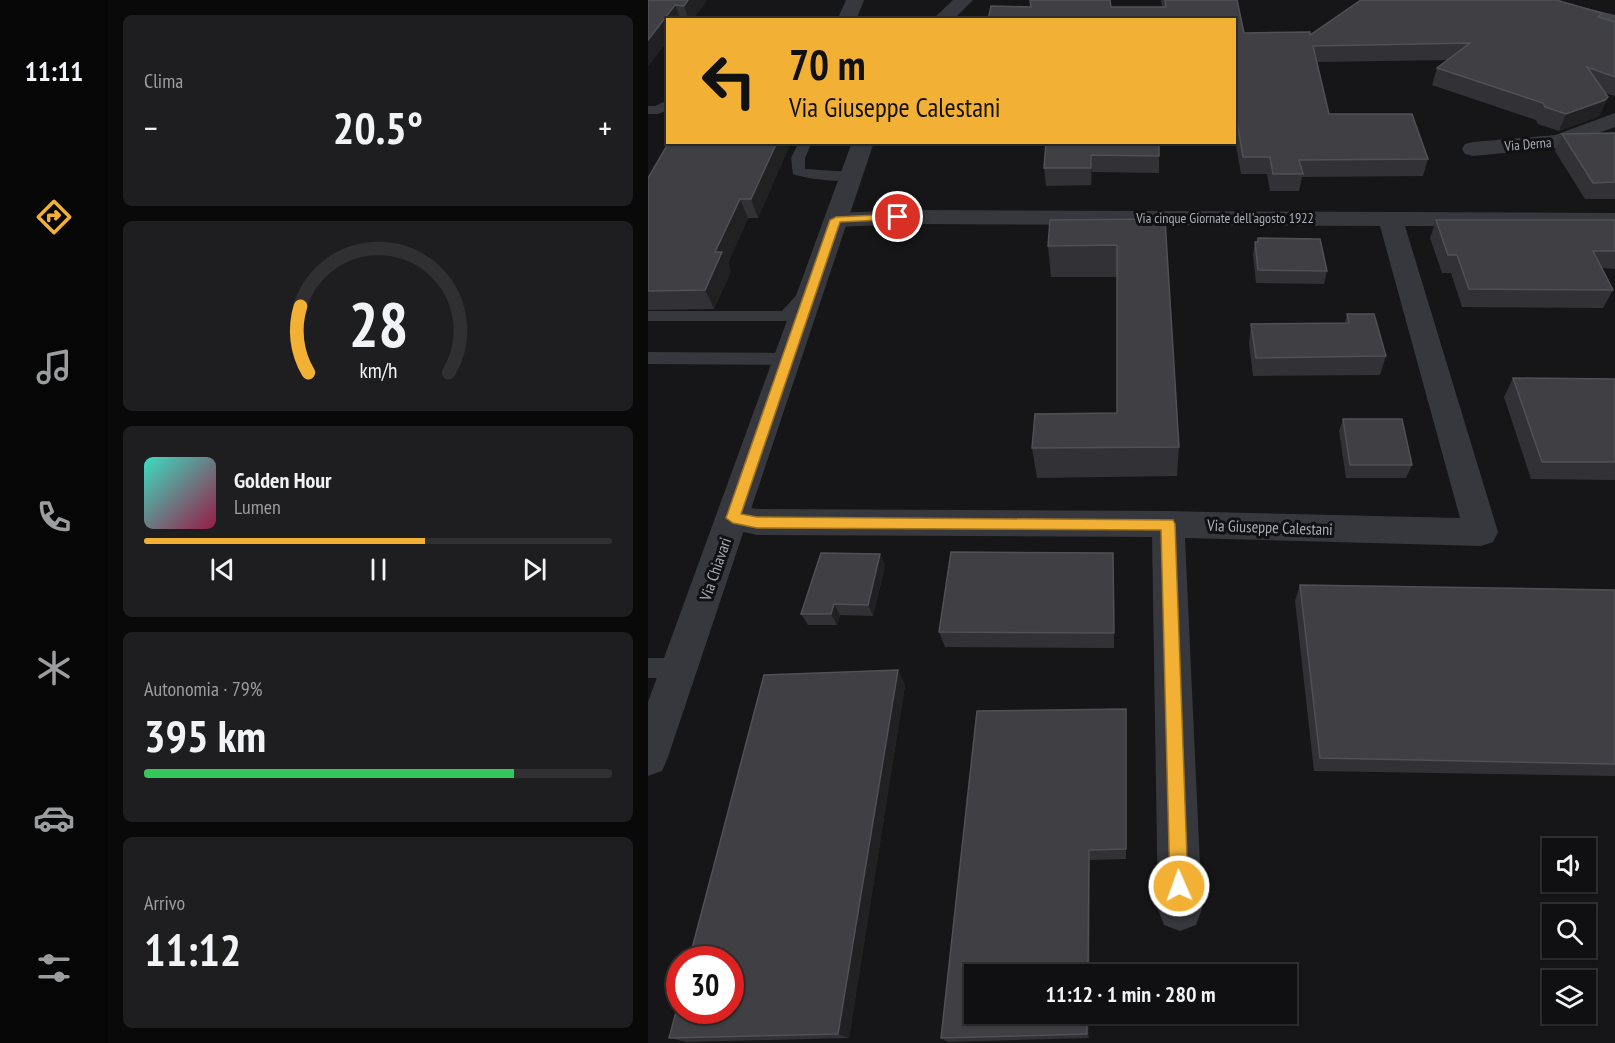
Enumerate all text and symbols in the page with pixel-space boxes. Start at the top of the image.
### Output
text: 70 m [789,37,866,92]
icon: left [690,42,768,120]
text: 11:11 [25,54,83,88]
text: Clima [144,68,183,94]
text: Via Giuseppe Calestani [789,90,1001,124]
text: 20.5° [333,98,423,156]
text: − [144,106,158,149]
text: + [598,106,612,149]
street label: Via Derna [1503,133,1552,155]
pin [872,191,923,242]
icon: directions [33,196,75,238]
icon: arrive [881,200,914,233]
street label: Via cinque Giornate dell'agosto 1922 [1135,209,1314,227]
text: 28 [348,283,408,364]
icon: music [33,346,75,388]
text: km/h [359,356,397,384]
text: Golden Hour [234,466,332,494]
text: Lumen [234,494,281,520]
icon: phone [33,496,75,538]
street label: Via Giuseppe Calestani [1206,515,1333,539]
street label: Via Chiavari [695,535,735,604]
icon: previous [206,553,239,586]
icon: pause [362,553,395,586]
icon: next [518,553,551,586]
icon: climate [33,647,75,689]
text: Autonomia · 79% [144,676,262,702]
text: 395 km [144,706,266,764]
icon: car [33,797,75,839]
map controls [1542,838,1596,1024]
button: sound [1542,838,1596,892]
position arrow [1147,854,1211,918]
text: Arrivo [144,890,185,916]
button: search [1542,904,1596,958]
text: 11:12 [144,920,241,978]
speed limit sign: 30 [666,946,744,1024]
icon: filters [33,947,75,989]
button: layers [1542,970,1596,1024]
text: 11:12 · 1 min · 280 m [1045,980,1216,1008]

